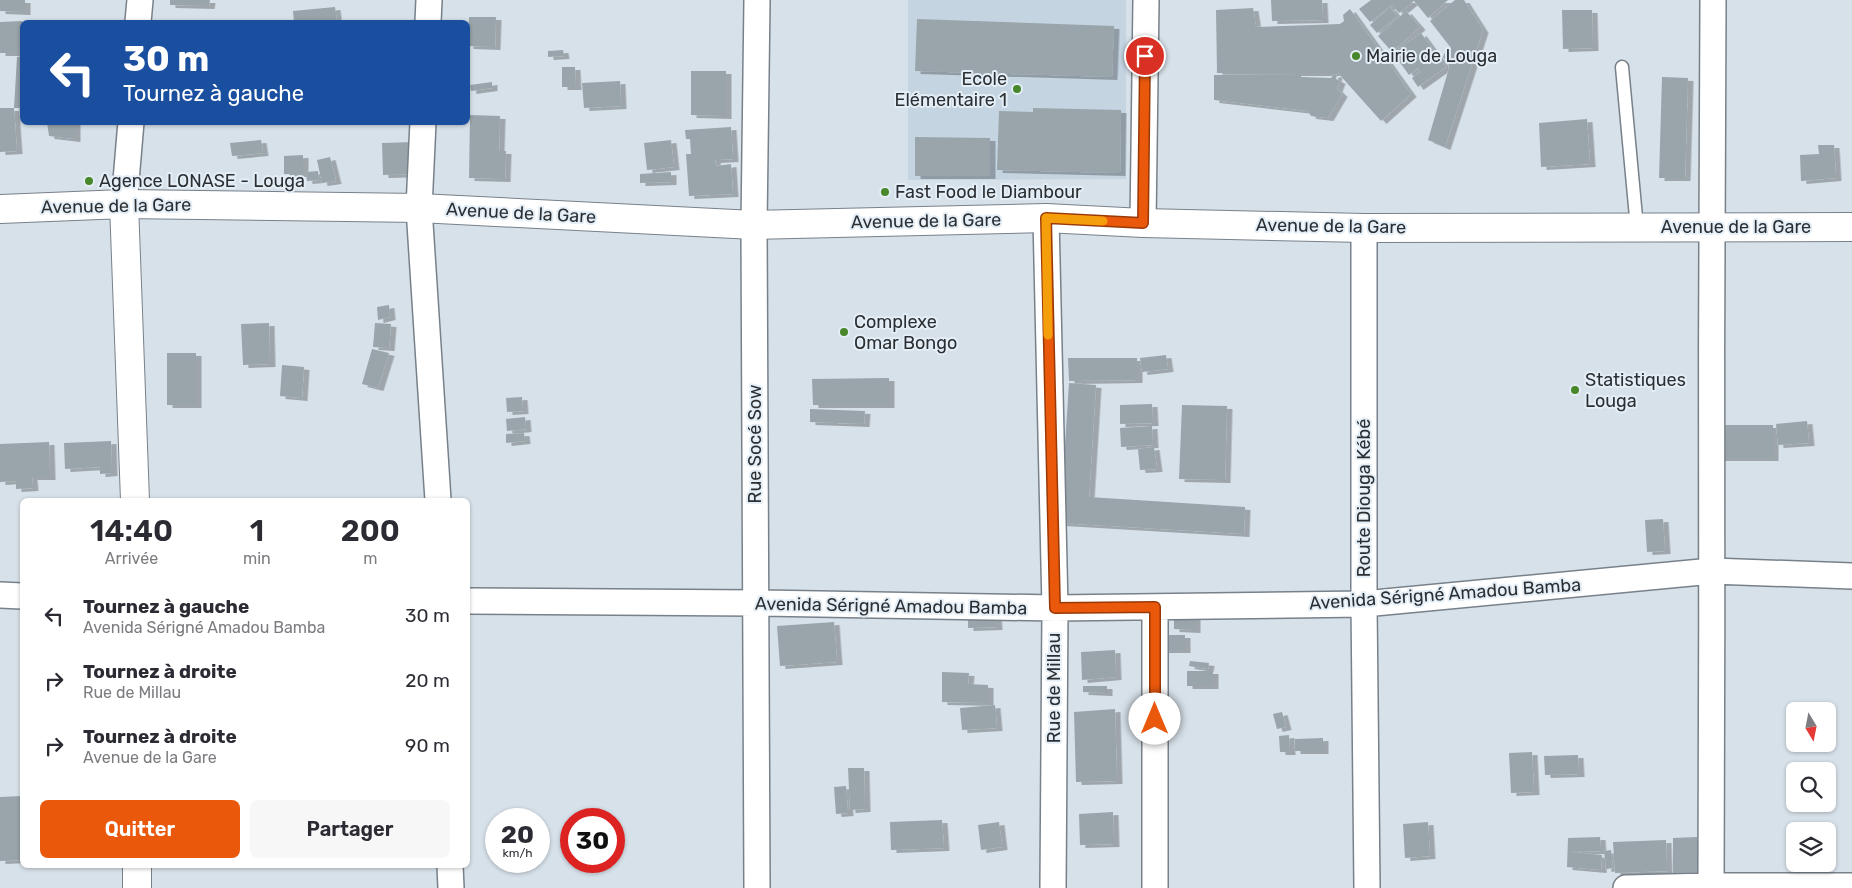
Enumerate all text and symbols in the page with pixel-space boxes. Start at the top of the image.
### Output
pin [1124,35,1166,77]
text: 30 m [123,38,209,80]
icon: left [40,40,105,105]
icon: arrive [1131,42,1159,70]
place label: Mairie de Louga [1366,45,1497,67]
marker: Mairie de Louga [1350,50,1362,62]
place label: Ecole Elémentaire 1 [895,68,1007,111]
text: Tournez à gauche [123,80,304,107]
marker: Ecole Elémentaire 1 [1011,83,1023,95]
place label: Agence LONASE - Louga [99,170,305,192]
marker: Agence LONASE - Louga [83,175,95,187]
place label: Fast Food le Diambour [895,181,1082,203]
marker: Fast Food le Diambour [879,186,891,198]
street label: Avenue de la Gare [41,194,191,218]
street label: Avenue de la Gare [445,198,597,228]
street label: Avenue de la Gare [851,209,1001,233]
street label: Avenue de la Gare [1256,214,1406,238]
street label: Avenue de la Gare [1661,216,1811,238]
place label: Complexe Omar Bongo [854,311,957,354]
marker: Complexe Omar Bongo [838,326,850,338]
place label: Statistiques Louga [1585,369,1686,412]
marker: Statistiques Louga [1569,384,1581,396]
street label: Rue Socé Sow [744,385,766,503]
street label: Route Diouga Kébé [1353,419,1375,577]
text: 14:40 [90,513,173,549]
text: 1 [250,513,264,549]
text: 200 [341,513,400,549]
text: Arrivée [105,549,158,568]
text: min [243,549,271,568]
text: m [363,549,377,568]
street label: Avenida Sérigné Amadou Bamba [1308,574,1582,614]
street label: Avenida Sérigné Amadou Bamba [755,593,1027,619]
text: Tournez à gauche [83,595,249,618]
icon: left [40,602,68,630]
text: 30 m [405,604,450,627]
text: Avenida Sérigné Amadou Bamba [83,618,325,637]
street label: Rue de Millau [1043,633,1065,743]
text: Tournez à droite [83,660,237,683]
icon: right [40,667,68,695]
text: 20 m [405,669,450,692]
text: Rue de Millau [83,683,181,702]
position arrow [1128,692,1180,744]
north arrow [1786,702,1836,752]
map controls [1786,702,1836,872]
text: Tournez à droite [83,725,237,748]
icon: right [40,732,68,760]
text: 90 m [405,734,450,757]
text: Avenue de la Gare [83,748,217,767]
button: search [1786,762,1836,812]
button: Quitter [40,800,240,858]
button: Partager [250,800,450,858]
speed limit sign: 30 [560,808,625,873]
text: 20 [501,820,534,849]
button: layers [1786,822,1836,872]
text: km/h [503,846,532,860]

